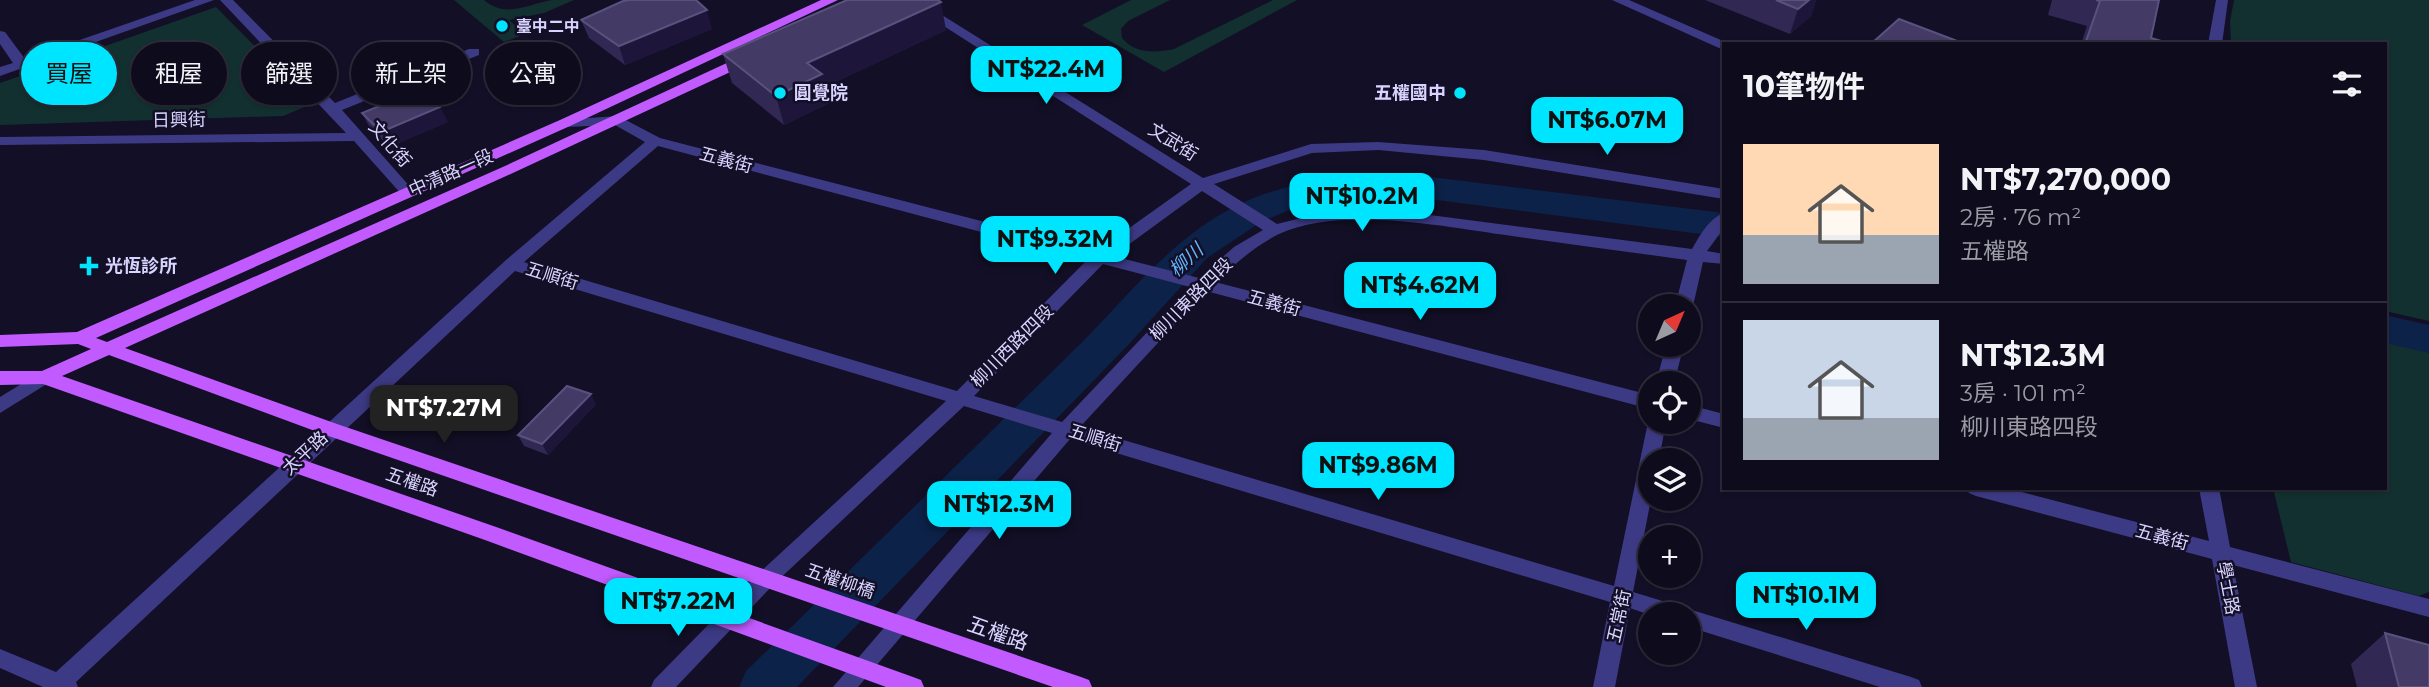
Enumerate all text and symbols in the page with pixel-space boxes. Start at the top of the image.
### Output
place label: 臺中二中 [516,17,580,36]
marker: 臺中二中 [494,18,510,34]
chip: 買屋 [21,42,117,105]
chip: 租屋 [131,42,227,105]
chip: 篩選 [241,42,337,105]
chip: 新上架 [351,42,471,105]
chip: 公寓 [485,42,581,105]
pin: NT$22.4M [974,46,1118,106]
text: NT$22.4M [987,55,1105,83]
icon: filters [2328,65,2366,103]
text: 10筆物件 [1743,68,1865,105]
place label: 圓覺院 [794,82,848,104]
place label: 五權國中 [1374,82,1446,104]
marker: 圓覺院 [772,85,788,101]
marker: 五權國中 [1452,85,1468,101]
pin: NT$6.07M [1535,97,1679,157]
text: NT$6.07M [1547,106,1667,134]
street label: 日興街 [152,109,206,131]
street label: 文化街 [364,116,416,172]
street label: 文武街 [1144,118,1202,166]
street label: 五義街 [697,142,755,178]
street label: 中清路一段 [405,145,497,201]
text: NT$7,270,000 [1960,161,2171,198]
icon: home [1799,172,1883,256]
pin: NT$10.2M [1290,174,1434,233]
text: NT$10.2M [1305,182,1419,210]
text: 2房 · 76 m² [1960,203,2081,231]
pin: NT$9.32M [983,216,1127,276]
text: NT$9.32M [997,225,1113,253]
water label: 柳川 [1164,237,1209,281]
text: 五權路 [1960,237,2029,265]
street label: 柳川東路四段 [1145,253,1237,345]
place label: 光恆診所 [105,255,177,277]
marker: 光恆診所 [79,256,99,276]
street label: 五順街 [523,258,581,294]
pin: NT$4.62M [1348,262,1492,322]
text: NT$4.62M [1360,271,1480,299]
street label: 五義街 [1245,285,1303,321]
north arrow [1638,294,1701,357]
map controls [1638,294,1701,665]
street label: 柳川西路四段 [966,300,1058,392]
text: NT$12.3M [1960,337,2106,374]
icon: home [1799,348,1883,432]
button: locate [1638,371,1701,434]
text: 3房 · 101 m² [1960,379,2086,407]
pin: NT$7.27M [372,386,516,445]
text: NT$7.27M [386,394,502,422]
text: 柳川東路四段 [1960,413,2098,441]
street label: 五順街 [1066,420,1124,456]
street label: 太平路 [278,427,332,479]
pin: NT$9.86M [1306,442,1450,502]
button: layers [1638,448,1701,511]
text: NT$9.86M [1318,451,1438,479]
street label: 五權路 [383,463,441,501]
pin: NT$12.3M [927,482,1071,541]
text: NT$12.3M [943,490,1055,518]
street label: 五義街 [2133,519,2191,555]
button: + [1638,525,1701,588]
street label: 五權柳橋 [802,559,878,603]
street label: 學士路 [2212,559,2244,617]
pin: NT$10.1M [1734,572,1878,632]
pin: NT$7.22M [606,578,750,638]
text: NT$10.1M [1752,581,1860,609]
text: NT$7.22M [620,587,736,615]
street label: 五常街 [1603,587,1635,645]
button: − [1638,602,1701,665]
street label: 五權路 [964,611,1032,655]

